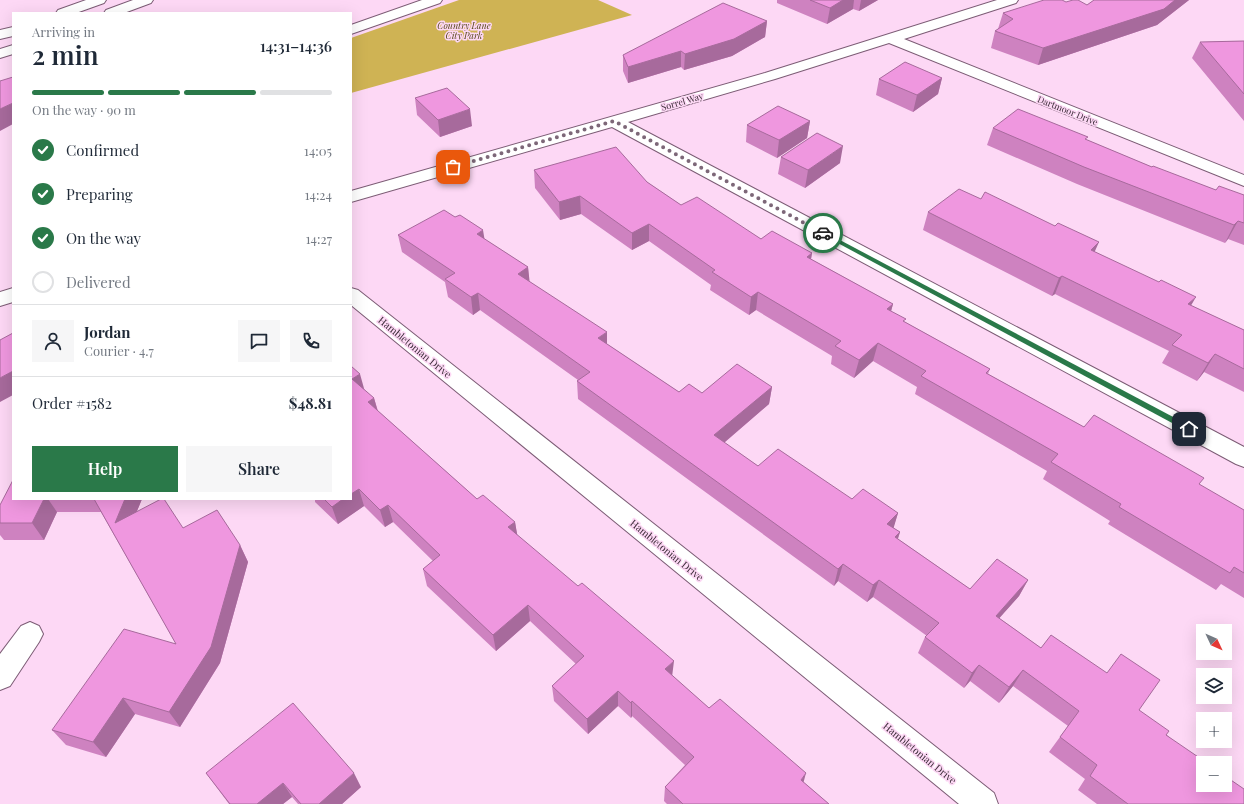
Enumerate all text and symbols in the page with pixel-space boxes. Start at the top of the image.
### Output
park label: Country Lane City Park [437,19,491,41]
text: Arriving in [32,23,95,40]
text: 14:31–14:36 [260,36,332,56]
text: 2 min [32,37,98,72]
street label: Sorrel Way [660,89,705,113]
street label: Dartmoor Drive [1036,92,1100,128]
text: On the way · 90 m [32,101,136,118]
icon: check [32,139,54,161]
text: Confirmed [66,140,139,160]
text: 14:05 [304,142,332,159]
pin [436,150,470,184]
icon: bag [442,156,464,178]
icon: check [32,183,54,205]
text: Preparing [66,184,133,204]
text: 14:24 [305,186,332,203]
courier [803,213,843,253]
icon: car [812,222,834,244]
icon: check [32,227,54,249]
text: On the way [66,228,141,248]
text: 14:27 [306,230,332,247]
text: Delivered [66,272,131,292]
street label: Hambletonian Drive [375,313,455,381]
button: person [32,320,74,362]
button: chat [238,320,280,362]
button: phone [290,320,332,362]
text: Jordan [84,322,130,342]
text: Courier · 4.7 [84,342,154,359]
text: Order #1582 [32,393,112,413]
text: $48.81 [289,393,332,413]
pin [1172,412,1206,446]
icon: home [1178,418,1200,440]
button: Help [32,446,178,492]
button: Share [186,446,332,492]
street label: Hambletonian Drive [627,516,707,584]
north arrow [1196,624,1232,660]
map controls [1196,624,1232,792]
button: layers [1196,668,1232,704]
button: + [1196,712,1232,748]
street label: Hambletonian Drive [880,719,960,787]
button: − [1196,756,1232,792]

